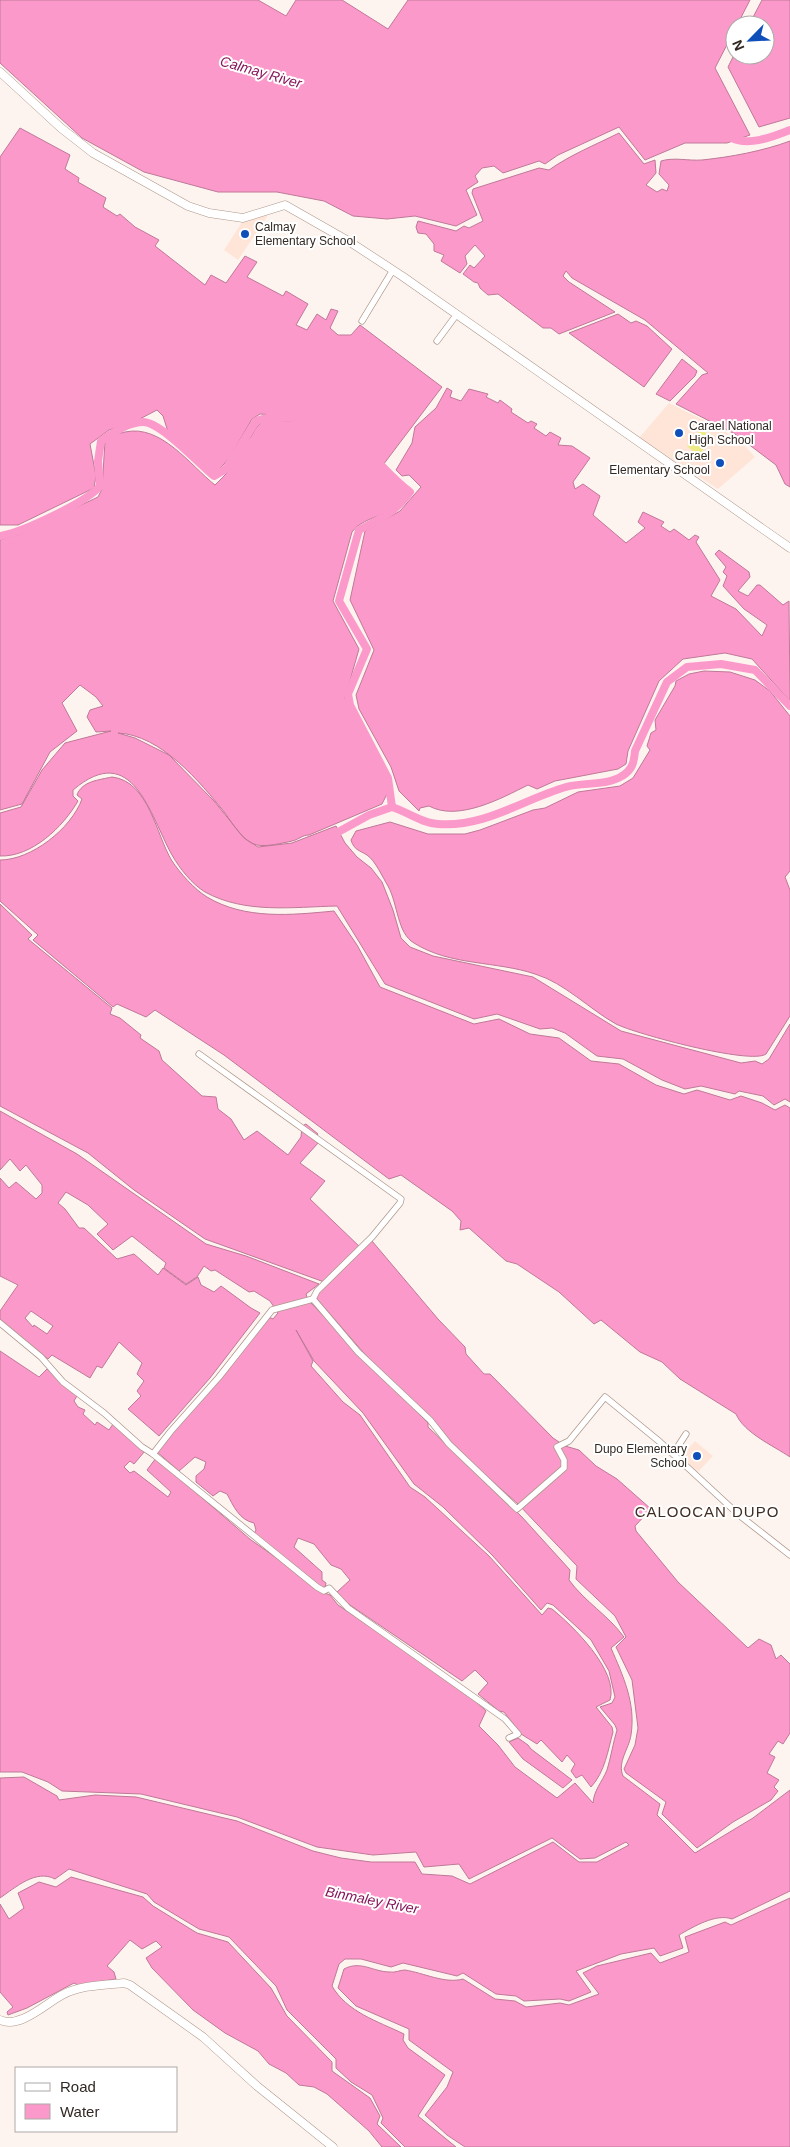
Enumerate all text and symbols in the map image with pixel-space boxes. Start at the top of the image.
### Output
north arrow [725,15,775,65]
text: N [729,37,747,53]
water label: Calmay River [218,53,305,92]
place label: Calmay Elementary School [255,220,356,248]
marker: Calmay Elementary School [239,228,251,240]
place label: Carael National High School [689,419,772,447]
marker: Carael National High School [673,427,685,439]
place label: Carael Elementary School [609,449,710,477]
marker: Carael Elementary School [714,457,726,469]
place label: Dupo Elementary School [594,1442,687,1470]
marker: Dupo Elementary School [691,1450,703,1462]
district label: CALOOCAN DUPO [635,1503,779,1520]
water label: Binmaley River [324,1883,421,1917]
legend [15,2067,178,2132]
text: Road [60,2078,96,2095]
text: Water [60,2103,99,2120]

